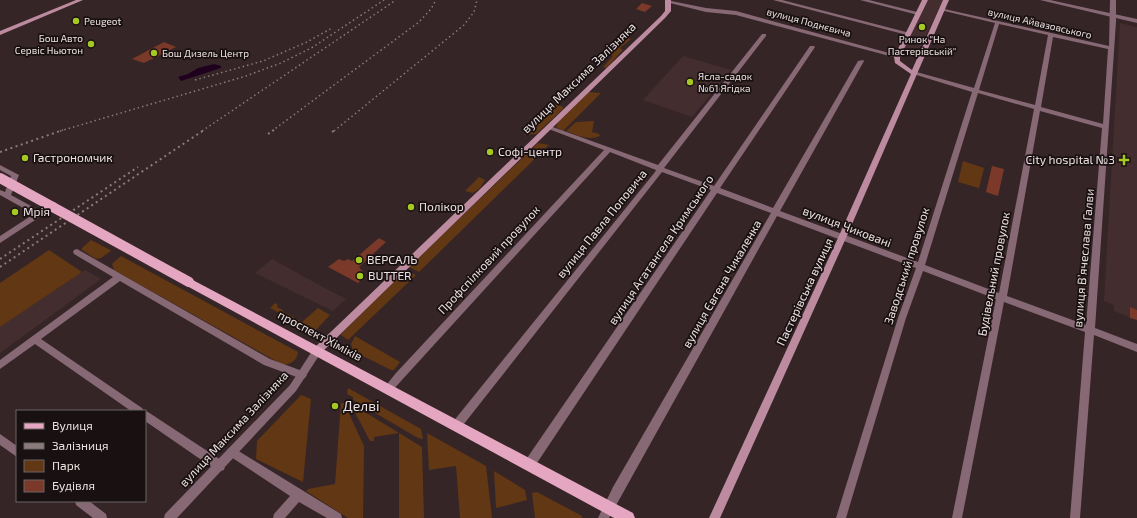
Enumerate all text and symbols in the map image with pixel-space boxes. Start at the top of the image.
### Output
street label: вулиця Поднєвича [765,5,852,40]
street label: вулиця Айвазовського [987,5,1093,42]
place label: Peugeot [84,15,121,27]
marker: Peugeot [71,16,81,26]
street label: вулиця Максима Залізняка [518,19,639,136]
marker: Ринок "На Пастерівській" [917,22,927,32]
place label: Бош Авто Сервіс Ньютон [15,32,83,56]
place label: Ринок "На Пастерівській" [888,33,956,57]
marker: Бош Авто Сервіс Ньютон [86,39,96,49]
place label: Бош Дизель Центр [162,47,249,59]
marker: Бош Дизель Центр [149,48,159,58]
place label: Ясла-садок №61 Ягідка [698,70,753,94]
marker: Ясла-садок №61 Ягідка [685,77,695,87]
place label: Софі-центр [498,144,562,158]
marker: Софі-центр [485,147,495,157]
place label: Гастрономчик [33,150,113,164]
place label: City hospital №3 [1025,152,1115,166]
marker: Гастрономчик [20,153,30,163]
marker: City hospital №3 [1118,154,1130,166]
street label: вулиця Павла Поповича [553,166,650,281]
street label: вулиця Агатангела Кримського [605,172,717,328]
street label: вулиця Вʼячеслава Галви [1070,188,1097,328]
place label: Полікор [419,199,464,213]
marker: Полікор [406,202,416,212]
street label: Профспілковий провулок [434,202,543,317]
street label: вулиця Чиковані [801,203,894,250]
place label: Мрія [23,204,50,218]
street label: Заводський провулок [881,205,933,326]
marker: Мрія [10,207,20,217]
street label: Будівельний провулок [974,210,1013,337]
street label: вулиця Євгена Чикаленка [679,217,764,350]
street label: Пастерівська вулиця [773,235,836,348]
place label: ВЕРСАЛЬ [367,252,417,266]
marker: ВЕРСАЛЬ [354,255,364,265]
place label: BUTTER [368,268,412,282]
marker: BUTTER [355,271,365,281]
street label: проспект Хіміків [276,307,365,363]
street label: вулиця Максима Залізняка [176,368,291,490]
place label: Делві [343,397,379,414]
marker: Делві [330,401,340,411]
legend [16,410,146,502]
text: Вулиця [52,418,93,433]
text: Залізниця [52,438,109,452]
text: Парк [52,458,81,472]
text: Будівля [52,478,95,493]

